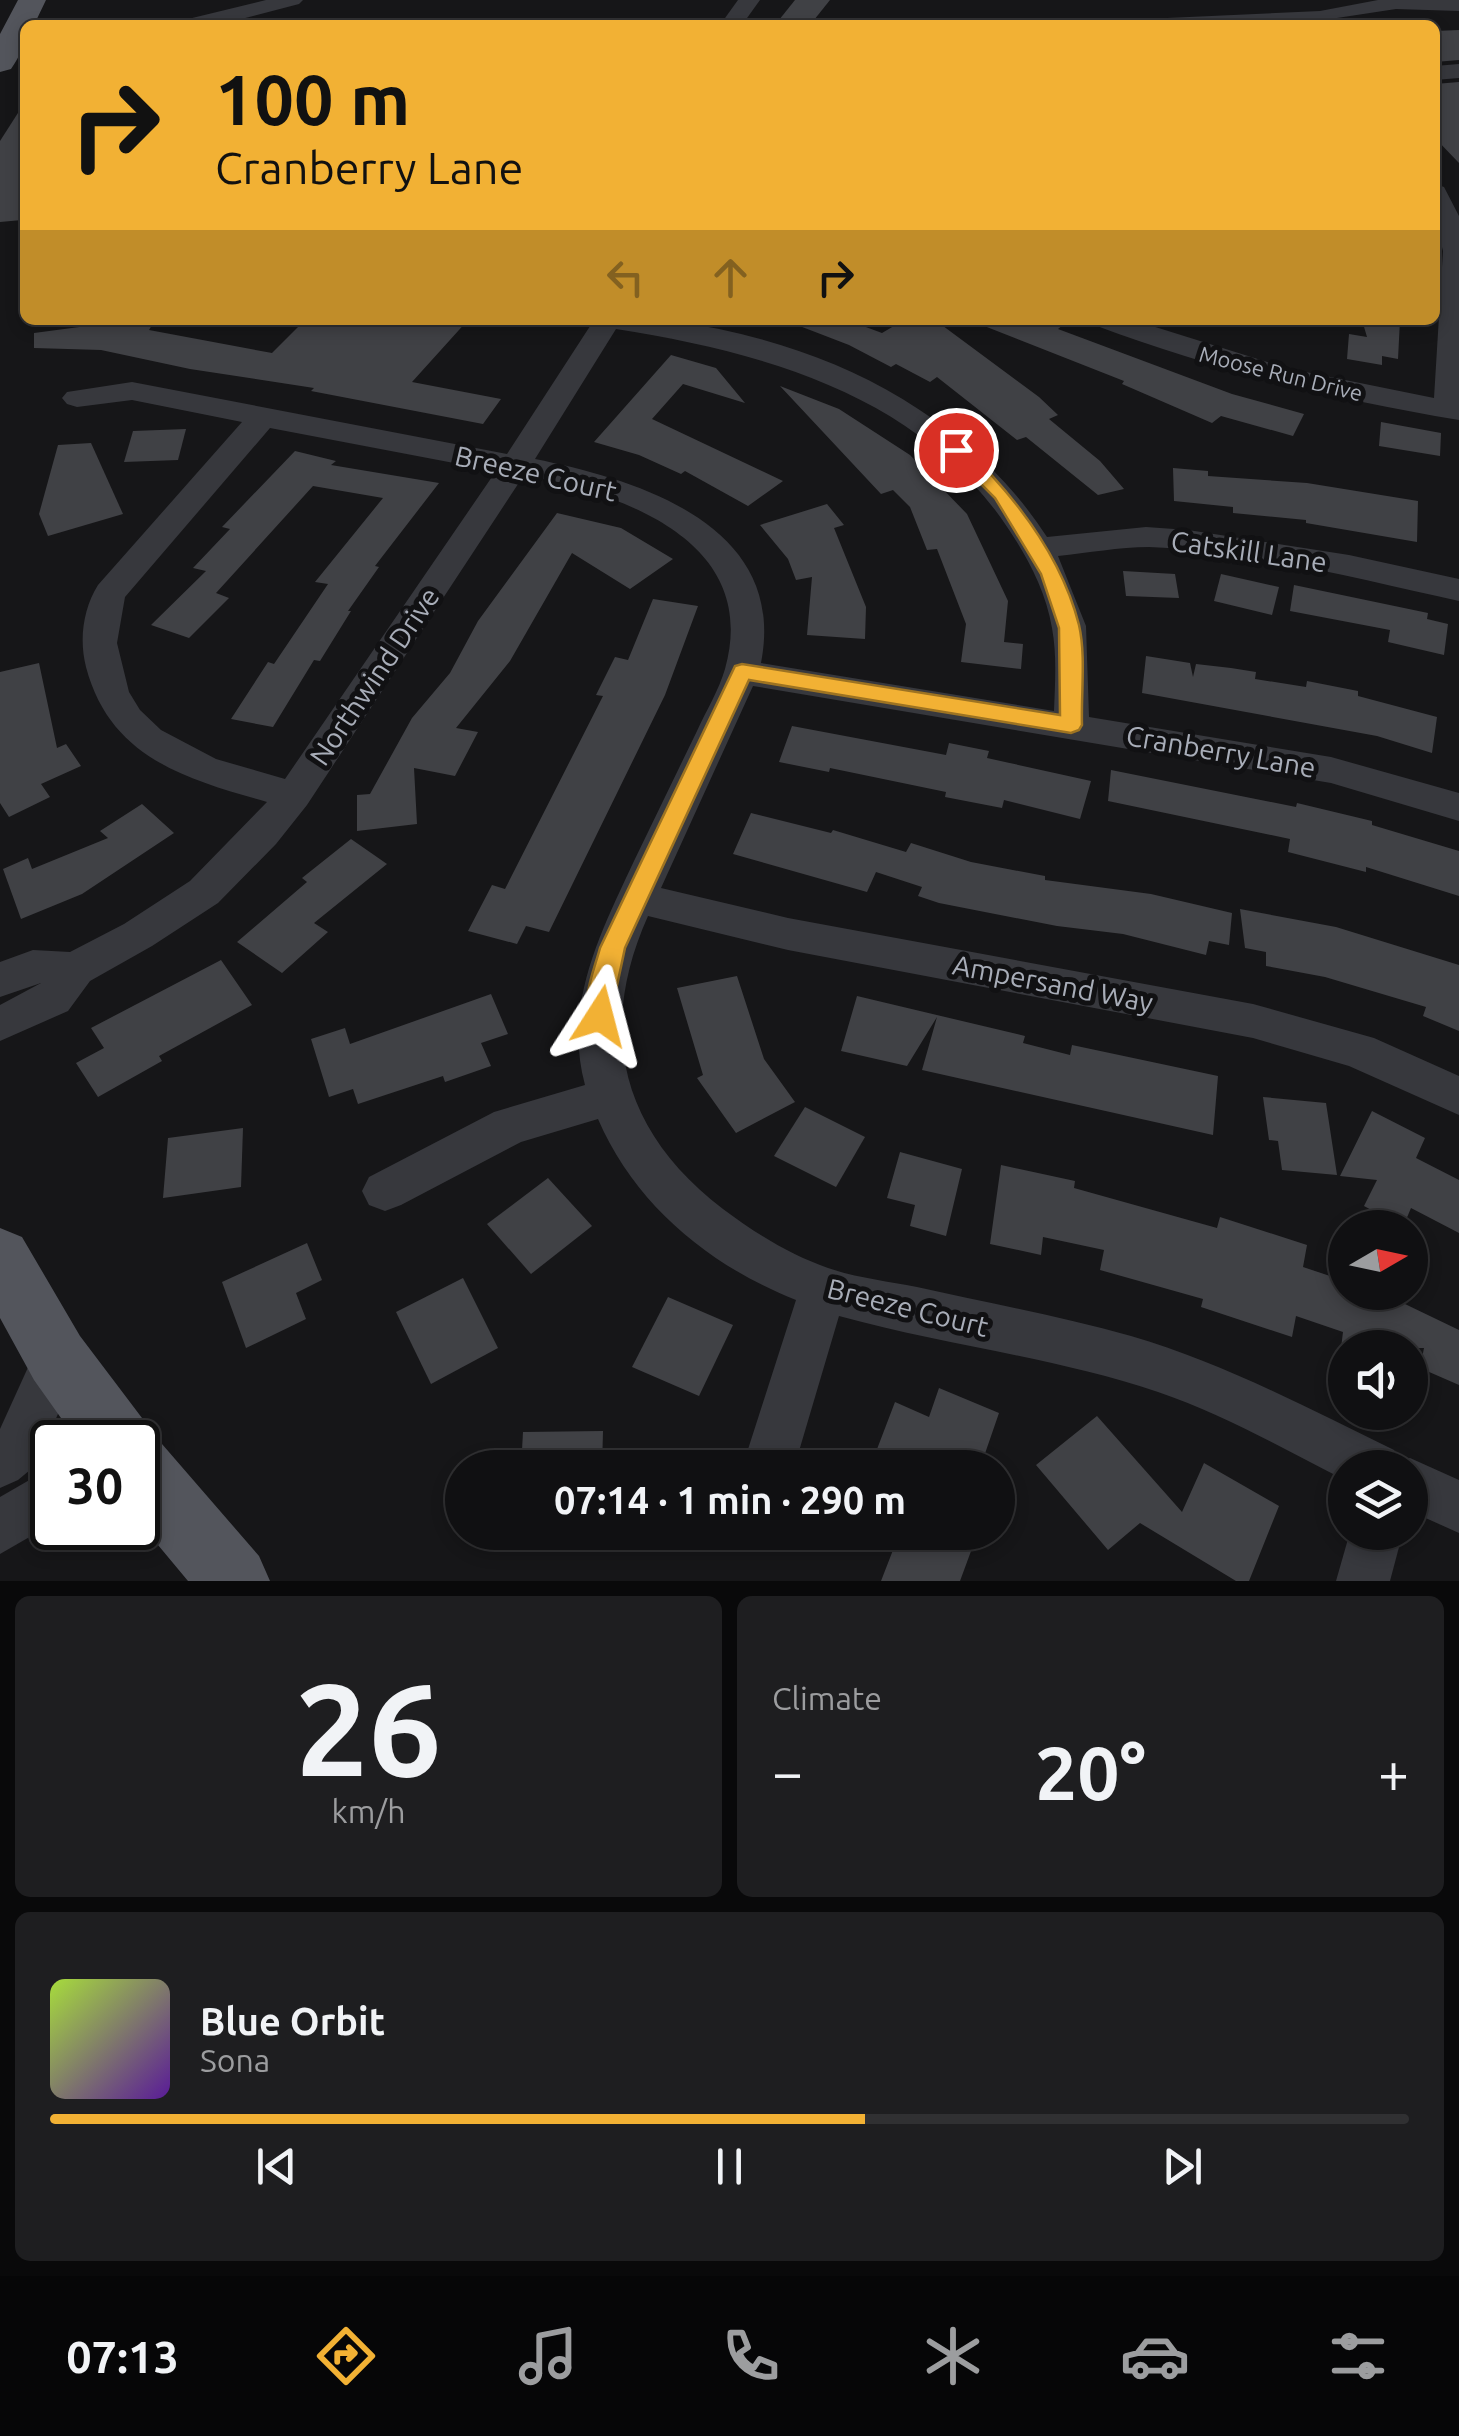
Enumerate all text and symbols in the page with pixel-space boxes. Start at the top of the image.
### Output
icon: right [50,60,180,190]
text: 100 m [215,60,410,138]
text: Cranberry Lane [215,142,523,193]
icon: left [598,250,653,305]
icon: ahead [703,250,758,305]
icon: right [808,250,863,305]
street label: Moose Run Drive [1197,341,1365,405]
pin [914,408,999,493]
icon: arrive [929,423,984,478]
street label: Breeze Court [452,439,620,507]
street label: Catskill Lane [1169,525,1329,577]
street label: Northwind Drive [303,581,445,771]
street label: Cranberry Lane [1124,719,1318,783]
street label: Ampersand Way [950,948,1156,1018]
position arrow [548,964,652,1068]
north arrow [1328,1210,1428,1310]
map controls [1328,1210,1428,1550]
street label: Breeze Court [824,1272,992,1342]
button: sound [1328,1330,1428,1430]
speed limit sign: 30 [30,1420,160,1550]
button: layers [1328,1450,1428,1550]
text: 07:14 · 1 min · 290 m [554,1479,906,1521]
text: 26 [295,1655,442,1801]
text: Climate [772,1680,882,1716]
text: 20° [1035,1730,1146,1814]
text: − [772,1741,803,1802]
text: + [1378,1741,1409,1802]
text: km/h [332,1793,405,1829]
text: Blue Orbit [200,2000,385,2042]
text: Sona [200,2042,270,2078]
icon: previous [249,2139,304,2194]
icon: pause [702,2139,757,2194]
icon: next [1155,2139,1210,2194]
icon: directions [311,2321,381,2391]
icon: music [513,2321,583,2391]
icon: phone [716,2321,786,2391]
icon: climate [918,2321,988,2391]
icon: car [1120,2321,1190,2391]
icon: filters [1323,2321,1393,2391]
text: 07:13 [66,2331,179,2382]

